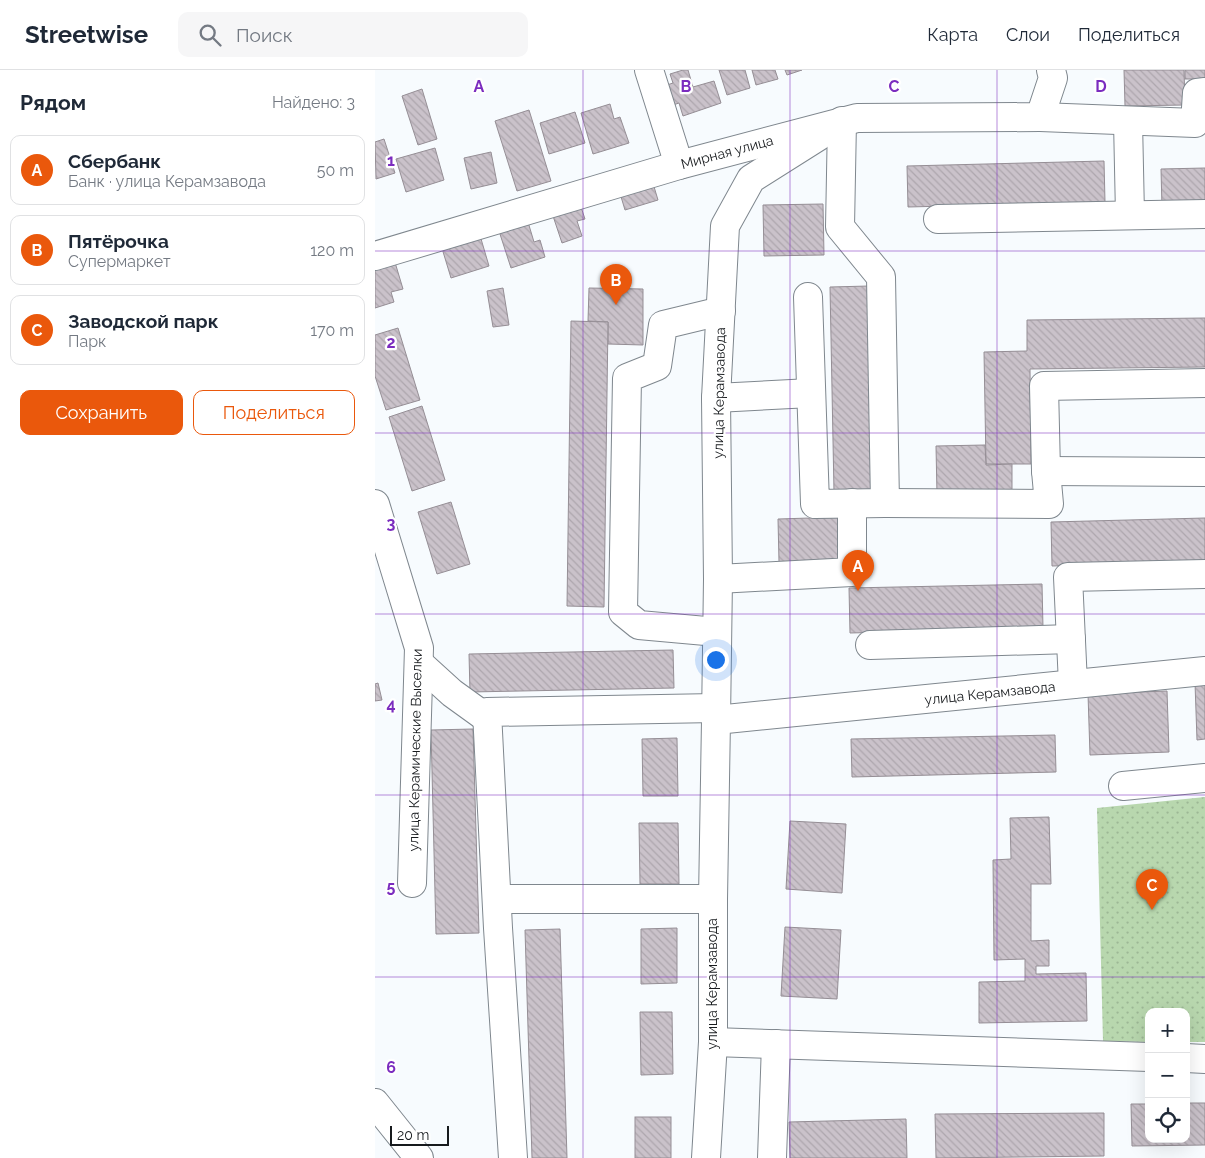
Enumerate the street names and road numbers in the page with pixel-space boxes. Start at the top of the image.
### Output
street label: Мирная улица [679,132,775,172]
street label: улица Керамзавода [710,327,728,459]
street label: улица Керамические Выселки [405,648,425,852]
street label: улица Керамзавода [924,678,1056,708]
street label: улица Керамзавода [704,918,720,1050]

